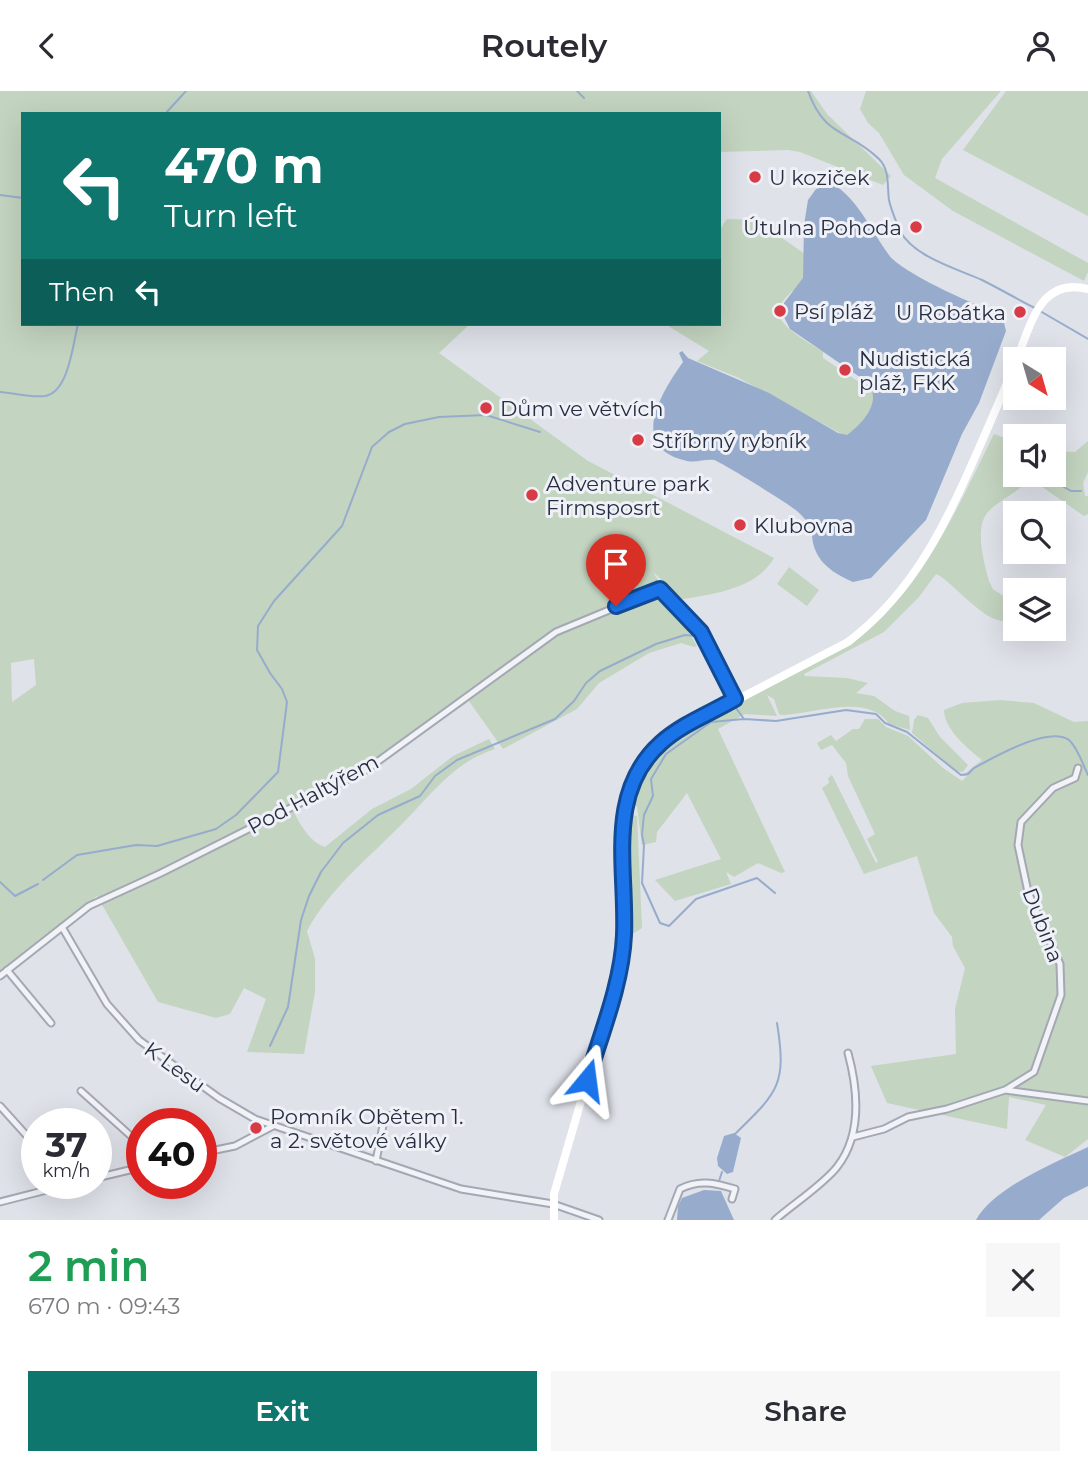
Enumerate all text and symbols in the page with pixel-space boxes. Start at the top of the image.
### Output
text: Routely [481,26,607,65]
icon: back [28,27,66,65]
icon: person [1022,27,1060,65]
text: 470 m [164,136,324,195]
icon: left [49,140,140,231]
place label: U koziček [769,165,870,190]
marker: U koziček [747,169,763,185]
text: Turn left [164,196,298,235]
place label: Útulna Pohoda [743,215,902,240]
marker: Útulna Pohoda [908,219,924,235]
icon: left [129,273,167,311]
text: Then [49,276,115,308]
place label: Psí pláž [794,299,874,324]
place label: U Robátka [896,300,1006,325]
marker: Psí pláž [772,303,788,319]
marker: U Robátka [1012,304,1028,320]
place label: Nudistická pláž, FKK [859,346,971,395]
north arrow [1003,347,1066,409]
map controls [1003,347,1066,641]
marker: Nudistická pláž, FKK [837,362,853,378]
place label: Dům ve větvích [500,396,663,421]
marker: Dům ve větvích [478,400,494,416]
button: sound [1003,424,1066,487]
place label: Stříbrný rybník [652,428,807,453]
marker: Stříbrný rybník [630,432,646,448]
place label: Adventure park Firmsposrt [546,471,710,520]
marker: Adventure park Firmsposrt [524,487,540,503]
button: search [1003,501,1066,564]
place label: Klubovna [754,513,854,538]
marker: Klubovna [732,517,748,533]
pin [586,534,646,606]
icon: arrive [597,545,635,583]
button: layers [1003,578,1066,641]
street label: Pod Haltýřem [243,749,383,839]
street label: Dubina [1017,884,1069,966]
street label: K Lesu [139,1036,211,1098]
position arrow [550,1043,624,1117]
place label: Pomník Obětem 1. a 2. světové války [270,1104,463,1153]
speed limit sign: 40 [126,1108,217,1199]
marker: Pomník Obětem 1. a 2. světové války [248,1120,264,1136]
text: 37 [45,1123,88,1166]
text: km/h [42,1160,91,1182]
text: 2 min [28,1240,149,1292]
button: close [986,1243,1060,1317]
text: 670 m · 09:43 [28,1292,180,1320]
button: Exit [28,1371,537,1451]
button: Share [551,1371,1060,1451]

